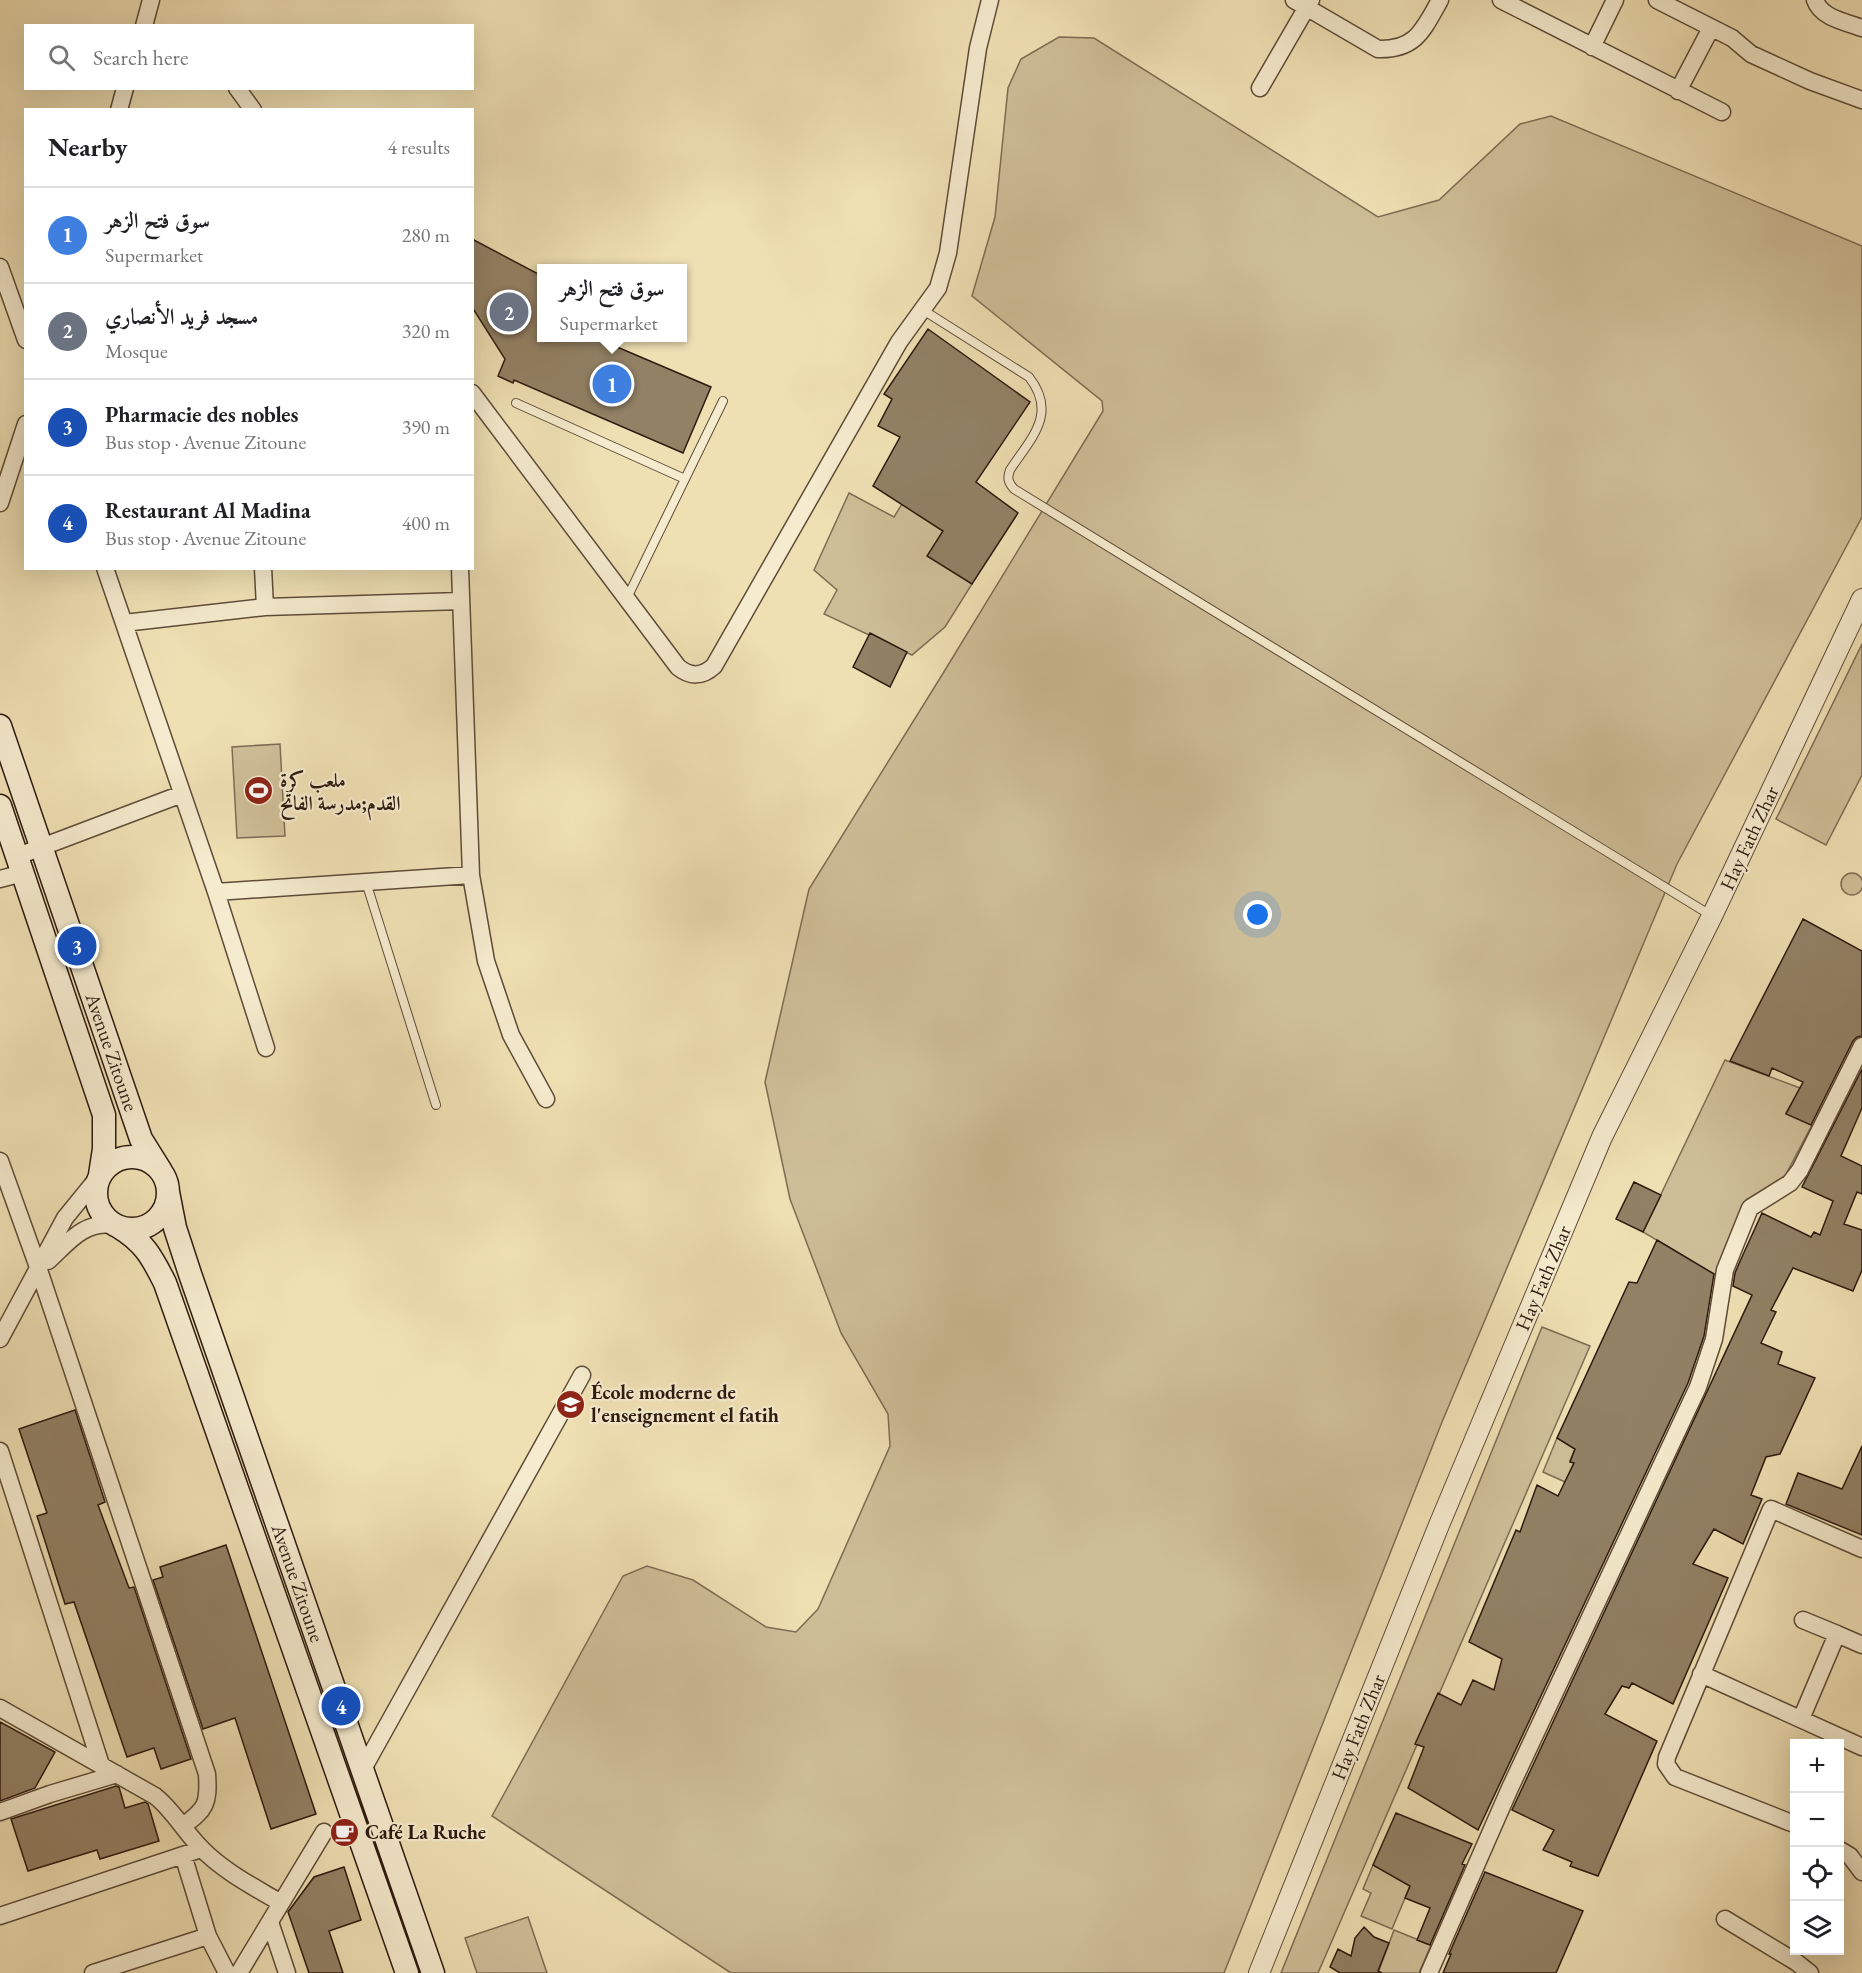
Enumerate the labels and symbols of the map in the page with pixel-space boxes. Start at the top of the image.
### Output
pin: 2 [490,290,528,334]
pin: 1 [592,362,632,406]
place label: ملعب كرة القدم;مدرسة الفاتح [280,767,401,821]
sports icon: ملعب كرة القدم;مدرسة الفاتح [243,775,275,807]
street label: Hay Fath Zhar [1714,781,1785,894]
your location [1243,900,1272,929]
pin: 3 [58,924,97,968]
street label: Avenue Zitoune [79,988,144,1115]
street label: Hay Fath Zhar [1509,1221,1577,1335]
place label: École moderne de l'enseignement el fatih [591,1379,779,1428]
school or university icon: École moderne de l'enseignement el fatih [554,1388,586,1420]
street label: Avenue Zitoune [265,1519,330,1646]
street label: Hay Fath Zhar [1325,1670,1391,1784]
pin: 4 [322,1684,360,1728]
cafe icon: Café La Ruche [328,1816,360,1848]
place label: Café La Ruche [365,1819,486,1845]

